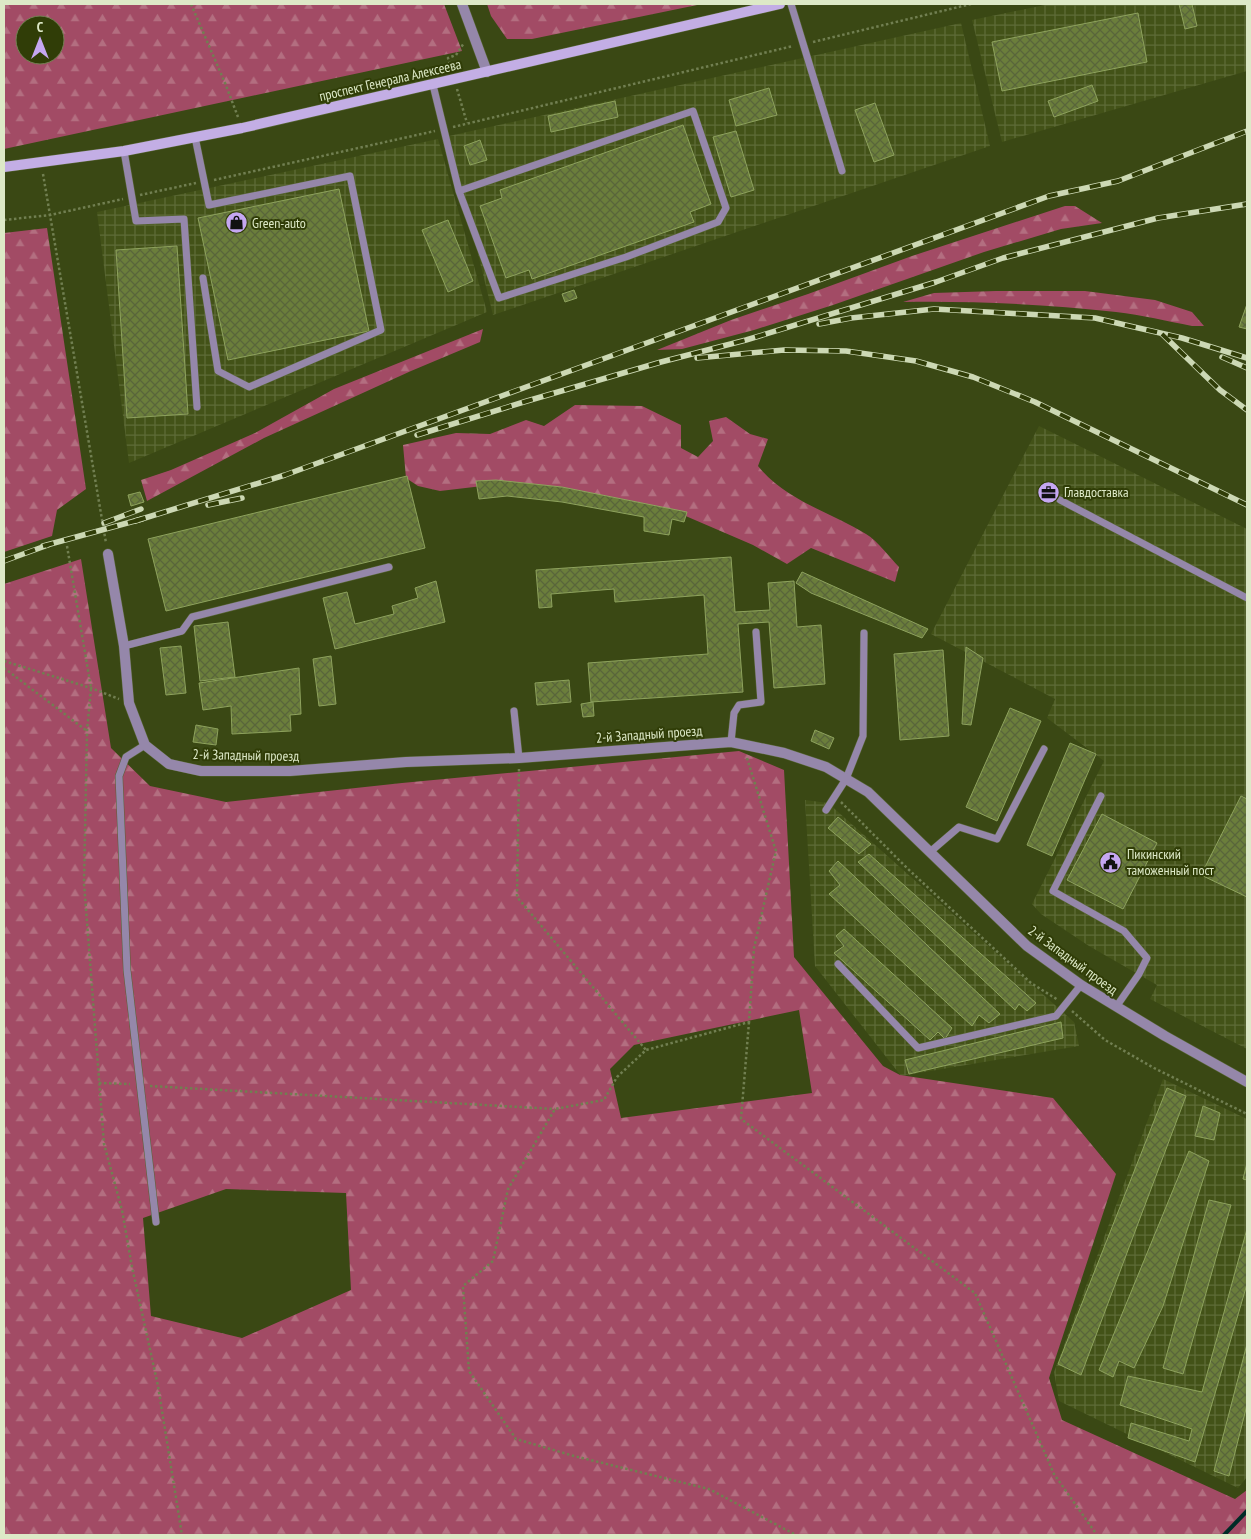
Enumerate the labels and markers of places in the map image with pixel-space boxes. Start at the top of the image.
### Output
shop icon: Green-auto [224,211,248,235]
place label: Green-auto [252,214,306,232]
office icon: Главдоставка [1036,480,1060,504]
place label: Главдоставка [1064,483,1129,501]
place label: Пикинский таможенный пост [1127,845,1214,879]
public building icon: Пикинский таможенный пост [1099,850,1123,874]

